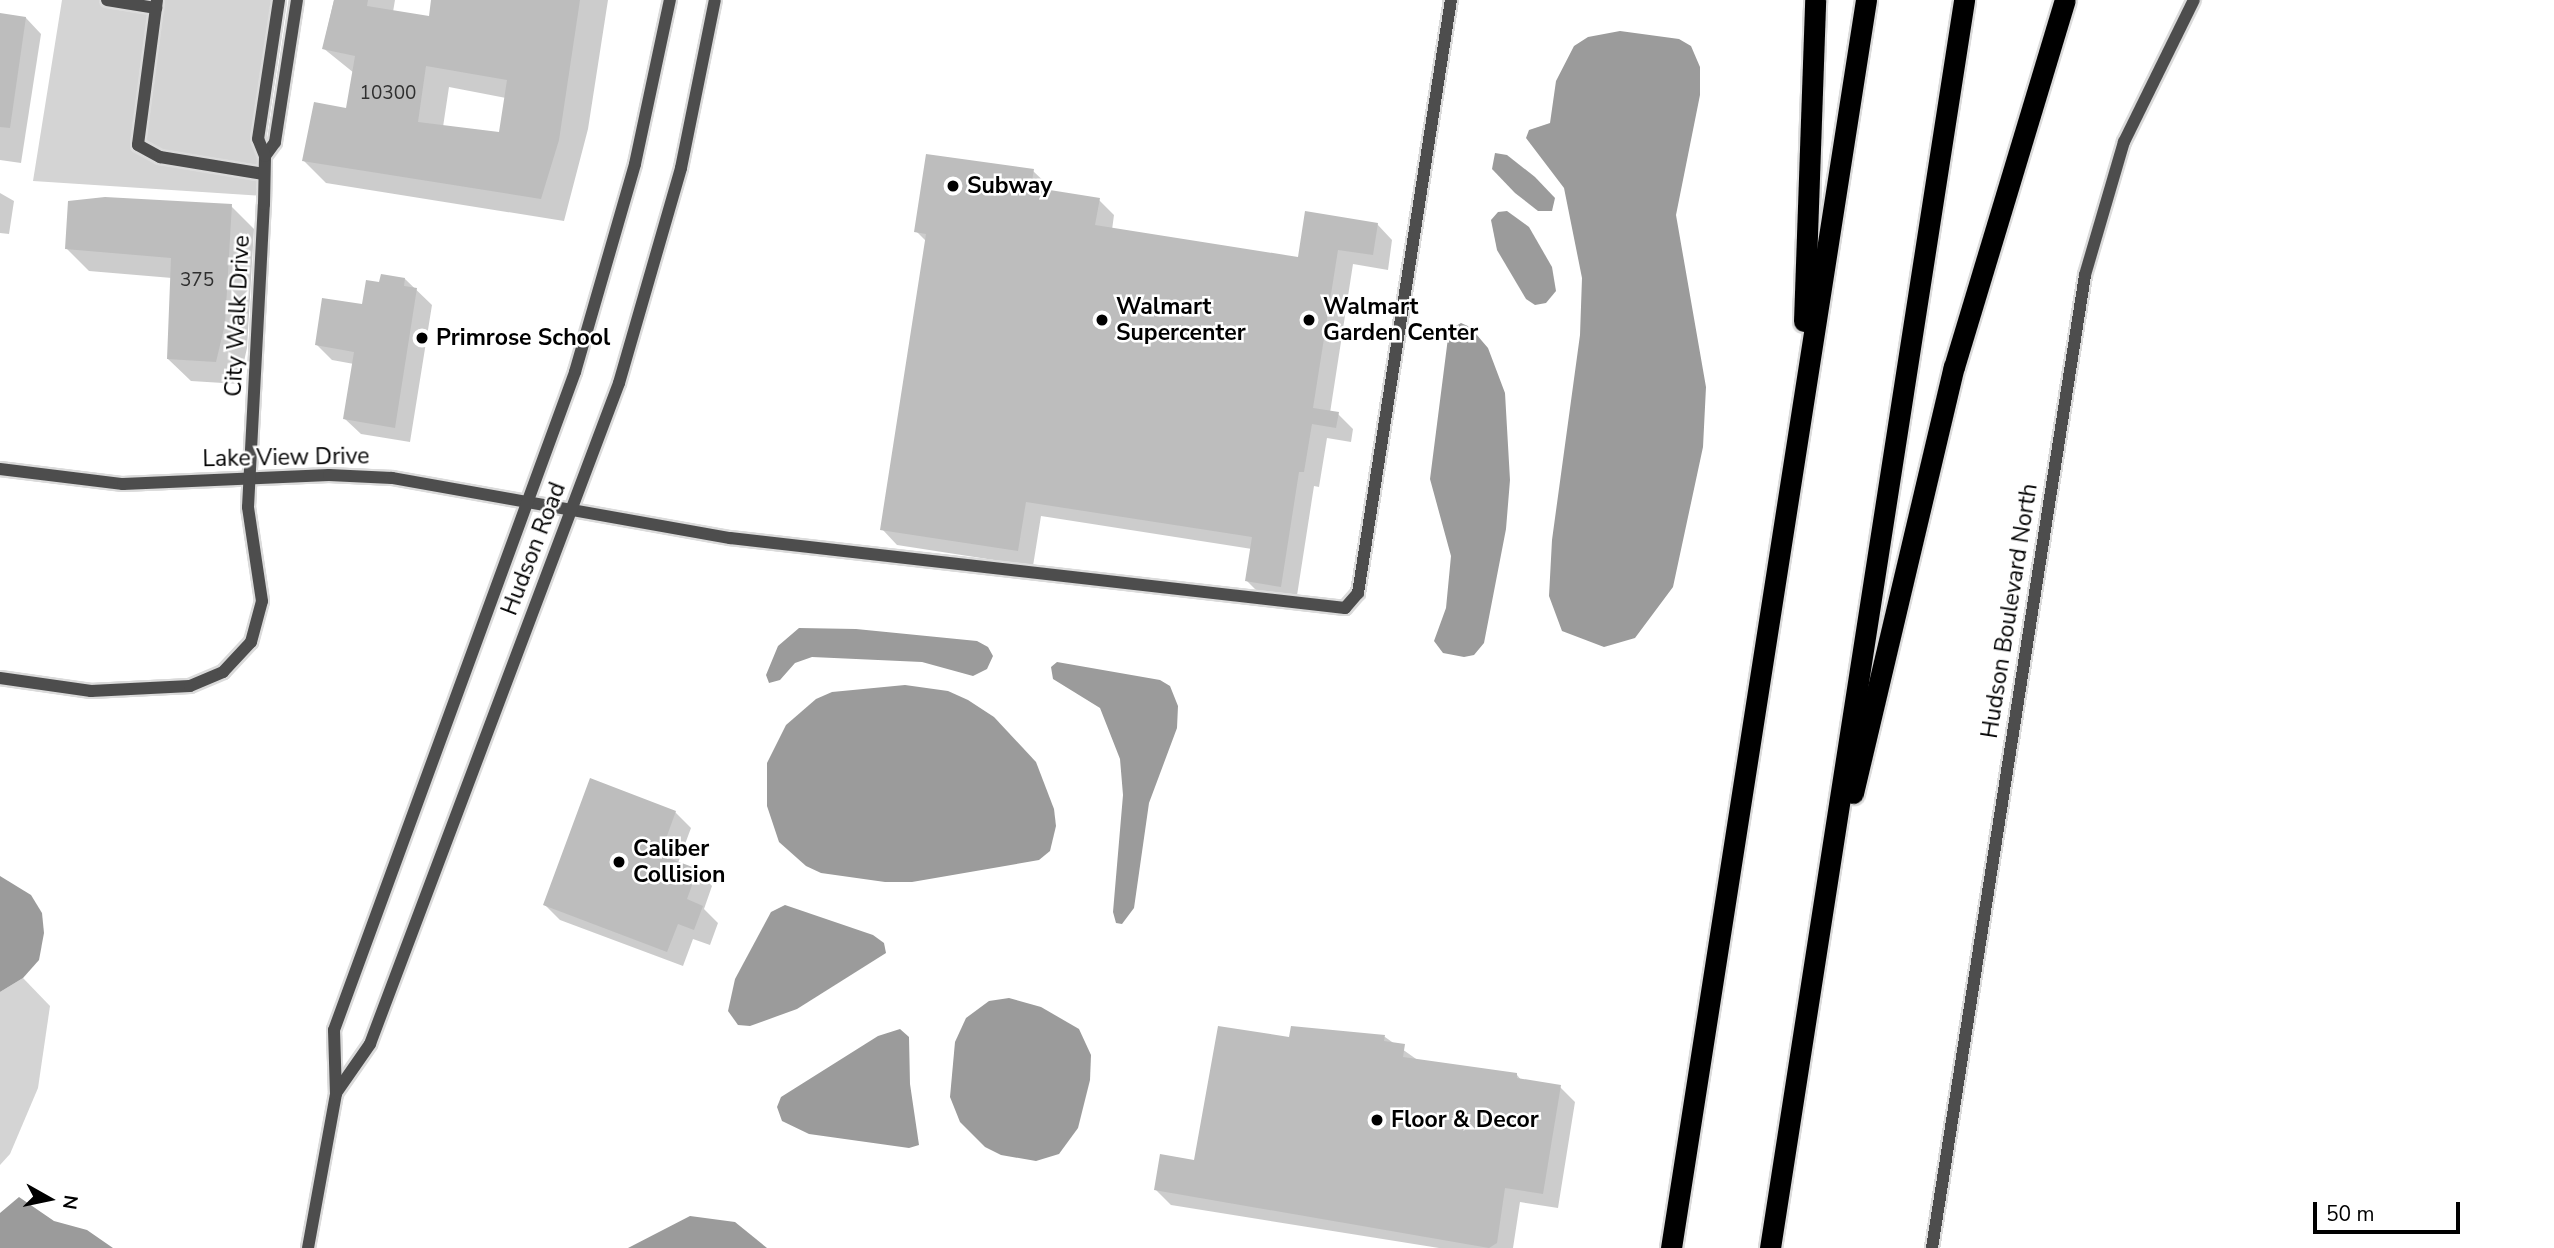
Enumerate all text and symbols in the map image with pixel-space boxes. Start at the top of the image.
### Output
house number: 10300 [360,83,416,105]
place label: Subway [967,172,1052,200]
marker: Subway [945,178,961,194]
street label: City Walk Drive [220,235,256,397]
house number: 375 [180,270,214,292]
place label: Walmart Supercenter [1116,293,1246,347]
place label: Walmart Garden Center [1323,293,1478,347]
marker: Walmart Supercenter [1094,312,1110,328]
marker: Walmart Garden Center [1301,312,1317,328]
place label: Primrose School [436,324,610,352]
marker: Primrose School [414,330,430,346]
street label: Lake View Drive [202,443,370,473]
street label: Hudson Road [496,479,572,619]
street label: Hudson Boulevard North [1976,482,2044,740]
place label: Caliber Collision [633,835,725,889]
marker: Caliber Collision [611,854,627,870]
place label: Floor & Decor [1391,1106,1539,1134]
marker: Floor & Decor [1369,1112,1385,1128]
north arrow [14,1164,84,1234]
scale bar [2316,1188,2463,1232]
text: N [56,1193,84,1211]
text: 50 m [2326,1200,2375,1228]

